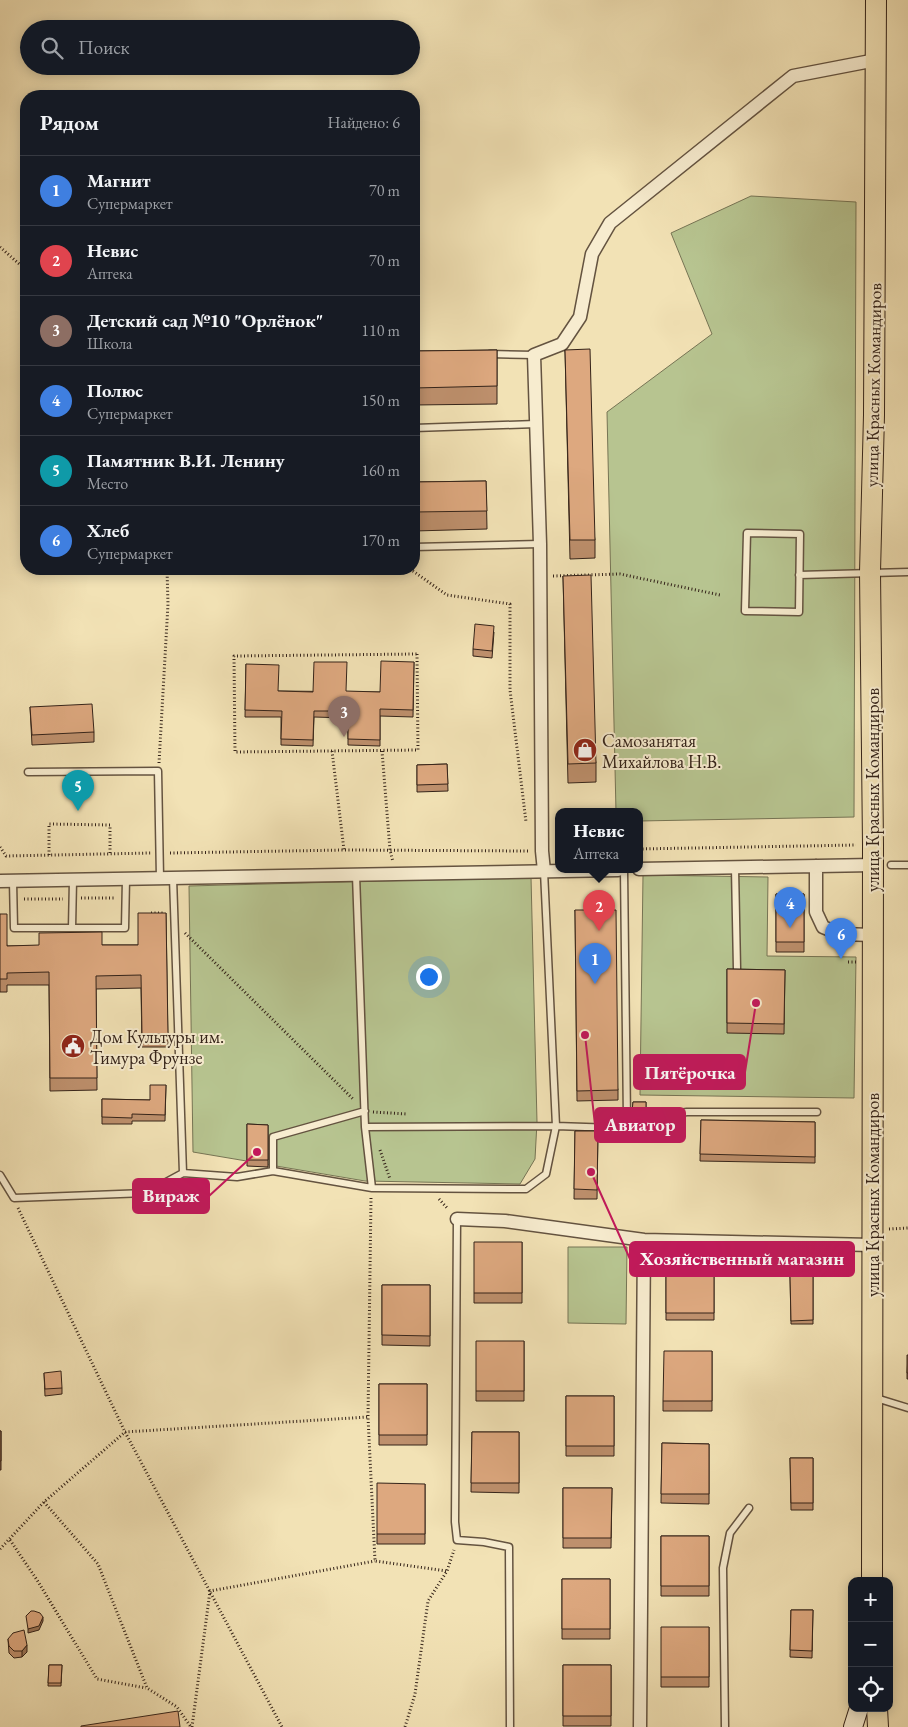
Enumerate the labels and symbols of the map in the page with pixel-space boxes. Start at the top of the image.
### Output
street label: улица Красных Командиров [860,282,886,487]
street label: улица Красных Командиров [861,688,884,892]
pin: 3 [328,696,360,737]
place label: Самозанятая Михайлова Н.В. [602,729,721,773]
shop icon: Самозанятая Михайлова Н.В. [572,737,598,763]
pin: 5 [62,770,94,811]
pin: 4 [774,887,806,928]
pin: 2 [583,890,615,931]
pin: 6 [825,918,857,959]
pin: 1 [579,943,611,984]
your location [416,964,442,990]
place label: Дом Культуры им. Тимура Фрунзе [90,1025,224,1069]
public building icon: Дом Культуры им. Тимура Фрунзе [60,1033,86,1059]
callout: Пятёрочка [634,1055,745,1089]
text: Пятёрочка [645,1060,736,1085]
street label: улица Красных Командиров [861,1093,884,1297]
callout: Авиатор [595,1108,685,1142]
text: Авиатор [604,1112,676,1137]
callout: Вираж [133,1179,209,1213]
text: Вираж [143,1183,200,1208]
callout: Хозяйственный магазин [630,1242,854,1276]
text: Хозяйственный магазин [639,1246,844,1271]

